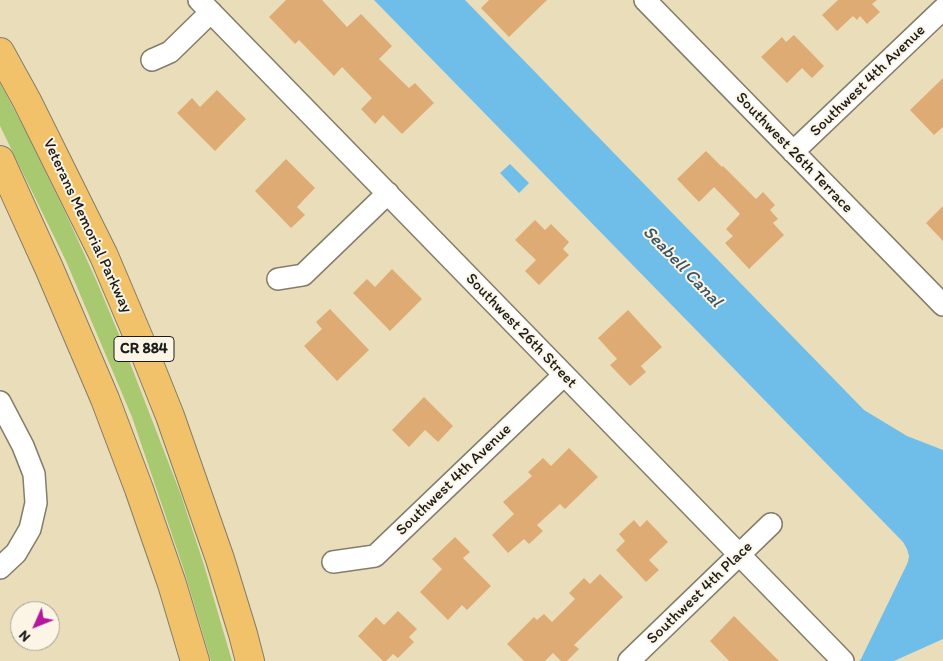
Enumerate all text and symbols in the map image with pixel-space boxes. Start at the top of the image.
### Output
street label: Southwest 4th Avenue [806,21,930,141]
street label: Southwest 26th Terrace [731,89,857,217]
street label: Veterans Memorial Parkway [38,136,136,316]
water label: Seabell Canal [638,222,726,312]
street label: Southwest 26th Street [461,270,581,392]
road number: CR 884 [114,336,174,362]
street label: Southwest 4th Avenue [392,420,516,540]
street label: Southwest 4th Place [643,538,757,648]
north arrow [10,601,60,651]
text: N [15,627,34,645]

